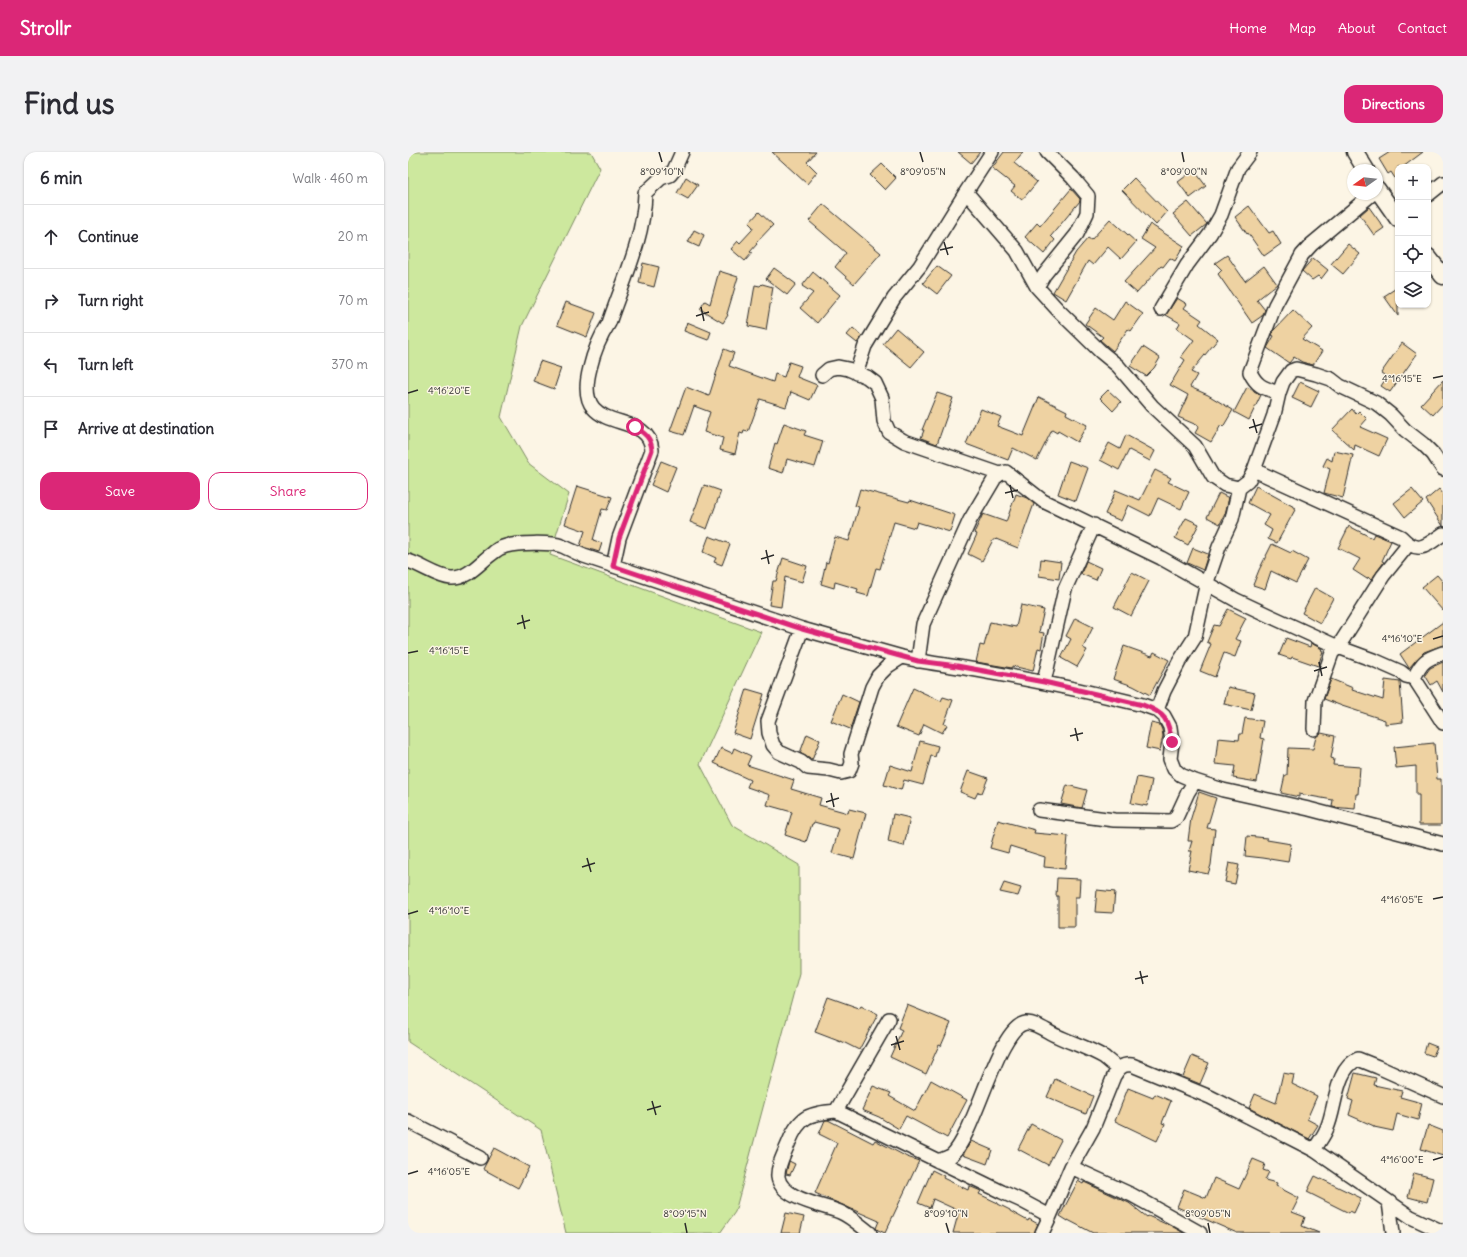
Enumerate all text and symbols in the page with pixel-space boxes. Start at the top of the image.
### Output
text: Strollr [20,16,71,40]
text: Home [1229,19,1267,37]
text: Map [1289,19,1316,37]
text: About [1338,19,1376,37]
text: Contact [1398,19,1447,37]
button: Directions [1344,85,1443,123]
text: Find us [24,86,115,122]
north arrow [1347,164,1383,200]
map controls [1395,164,1431,308]
button: + [1395,164,1431,200]
text: 8°09'10"N [640,165,684,178]
text: 8°09'05"N [900,165,946,178]
text: 8°09'00"N [1161,165,1207,178]
text: 6 min [40,167,82,189]
text: Walk · 460 m [293,170,368,187]
button: − [1395,200,1431,236]
icon: ahead [40,226,62,248]
text: Continue [78,227,139,246]
text: 20 m [338,228,368,245]
button: locate [1395,236,1431,272]
button: layers [1395,272,1431,308]
icon: right [40,290,62,312]
text: Turn right [78,291,143,310]
text: 70 m [339,292,368,309]
icon: left [40,354,62,376]
text: Turn left [78,355,133,374]
text: 370 m [331,356,368,373]
text: 4°16'15"E [1382,372,1422,385]
text: 4°16'20"E [428,384,470,397]
icon: arrive [40,418,62,440]
route start [626,418,644,436]
text: Arrive at destination [78,419,214,438]
button: Save [40,472,200,510]
button: Share [208,472,368,510]
text: 4°16'10"E [1382,632,1422,645]
text: 4°16'15"E [429,644,469,657]
route end [1163,733,1181,751]
text: 4°16'05"E [1381,893,1423,906]
text: 4°16'10"E [429,904,469,917]
text: 4°16'00"E [1380,1153,1424,1166]
text: 4°16'05"E [428,1165,470,1178]
text: 8°09'15"N [663,1207,707,1220]
text: 8°09'10"N [924,1207,968,1220]
text: 8°09'05"N [1185,1207,1231,1220]

